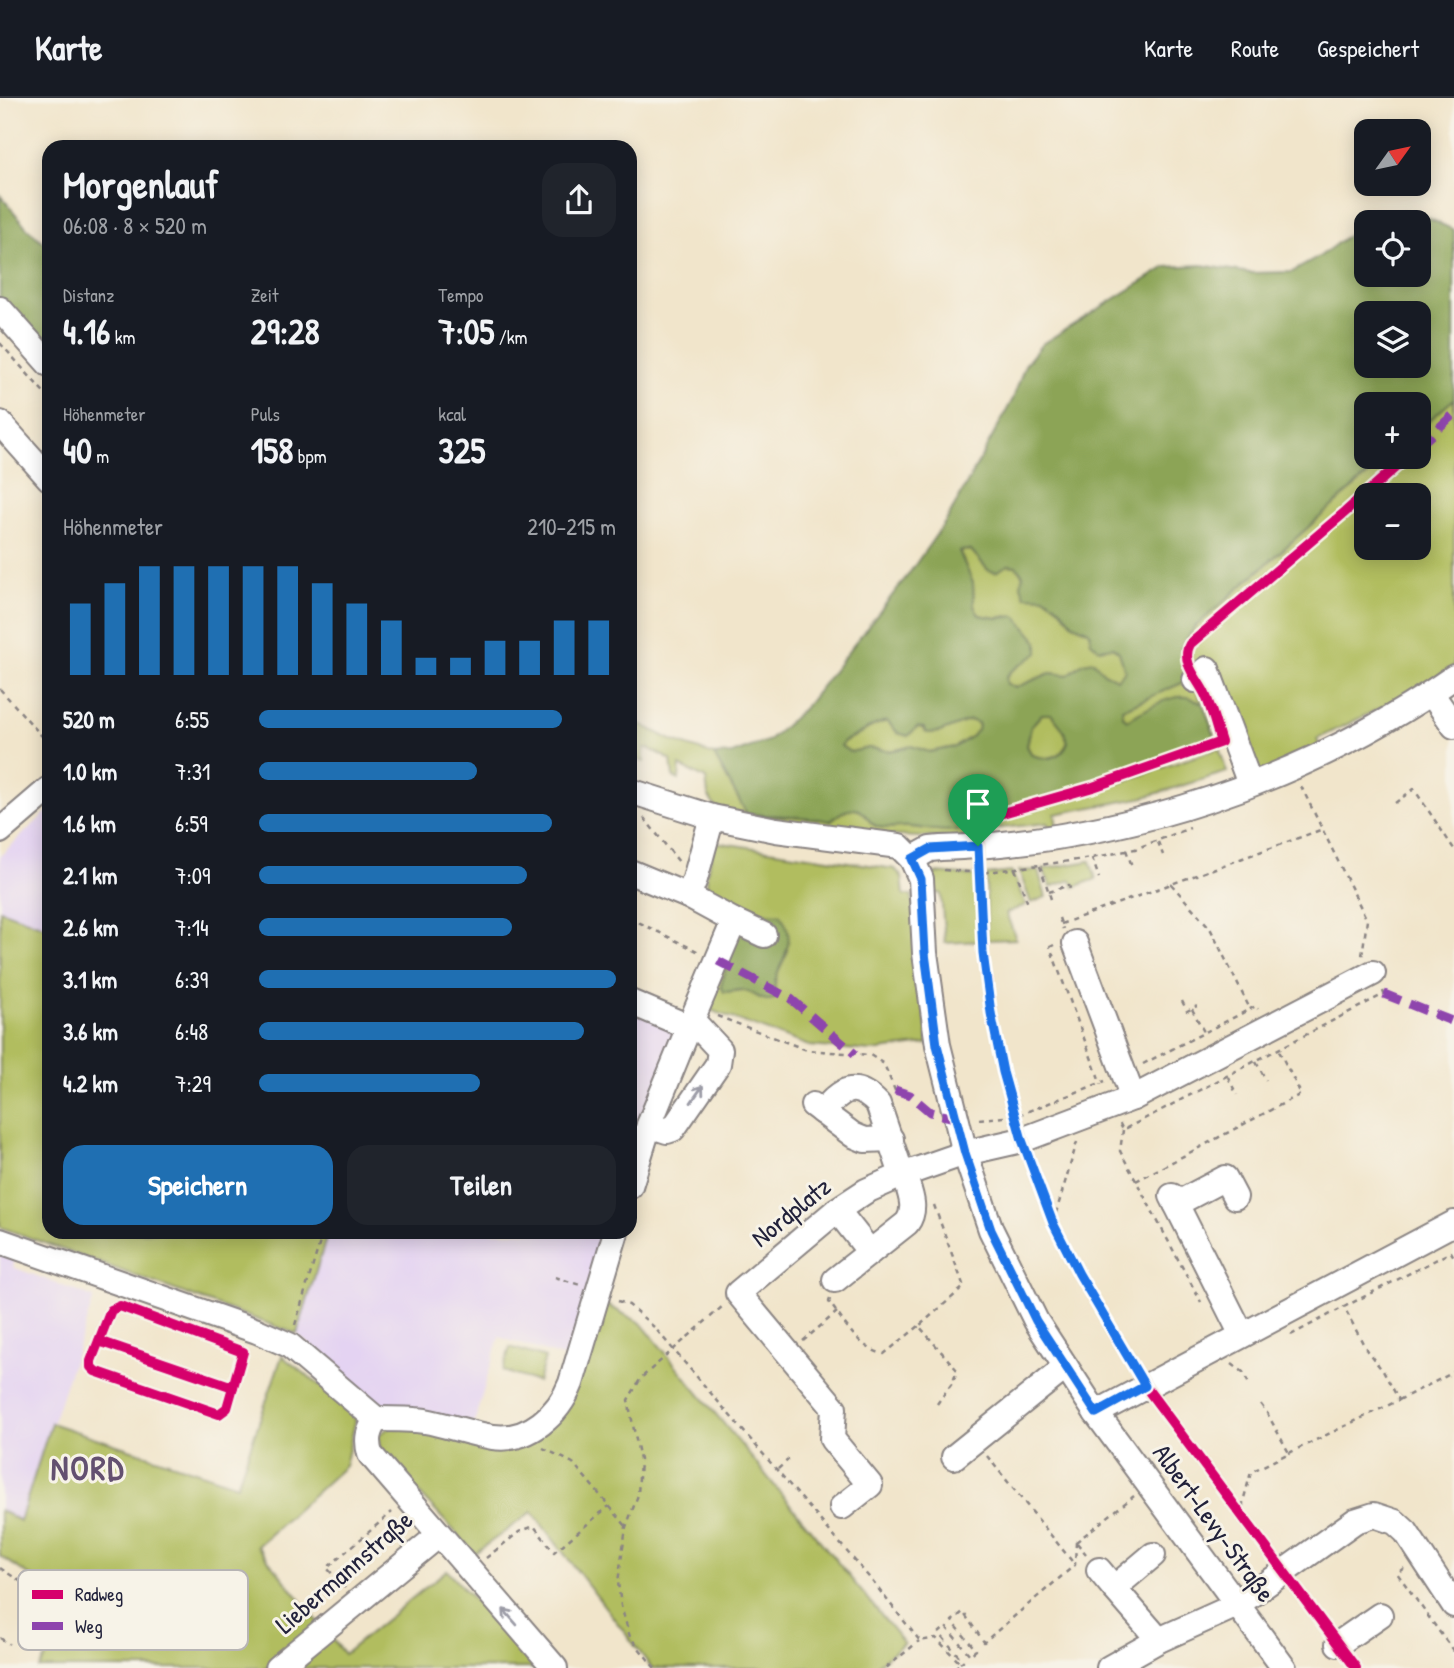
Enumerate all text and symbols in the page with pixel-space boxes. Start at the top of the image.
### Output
text: Karte [35,26,102,70]
text: Karte [1144,32,1193,64]
text: Route [1231,32,1279,64]
text: Gespeichert [1317,32,1419,64]
north arrow [1354,119,1432,196]
map controls [1354,119,1431,560]
text: Morgenlauf [63,158,219,210]
button: share [542,163,616,237]
text: 06:08 · 8 × 520 m [63,210,207,241]
button: locate [1354,210,1431,287]
text: Distanz [63,282,114,308]
text: Zeit [251,282,279,308]
text: Tempo [438,282,484,308]
button: layers [1354,301,1431,378]
text: 4.16 [63,308,110,355]
text: 29:28 [251,308,320,355]
text: 7:05 [438,308,494,355]
text: km [110,324,135,350]
text: /km [494,324,527,350]
button: + [1354,392,1431,469]
text: Höhenmeter [63,401,146,427]
text: Puls [251,401,280,427]
text: kcal [438,401,466,427]
text: 40 [63,427,92,474]
text: 158 [251,427,293,474]
text: 325 [438,427,485,474]
text: m [92,443,109,469]
text: bpm [293,443,327,469]
button: − [1354,483,1431,560]
text: Höhenmeter [63,511,163,542]
text: 210–215 m [527,511,616,542]
text: 520 m [63,704,115,735]
text: 6:55 [175,704,209,735]
text: 1.0 km [63,756,117,787]
text: 7:31 [175,756,210,787]
pin [948,774,1008,846]
icon: arrive [959,785,997,823]
text: 1.6 km [63,808,116,839]
text: 6:59 [175,808,208,839]
text: 2.1 km [63,860,118,891]
text: 7:09 [175,860,210,891]
text: 2.6 km [63,912,118,943]
text: 7:14 [175,912,209,943]
text: 3.1 km [63,964,117,995]
text: 6:39 [175,964,208,995]
text: 3.6 km [63,1016,118,1047]
text: 6:48 [175,1016,208,1047]
text: 4.2 km [63,1068,118,1099]
text: 7:29 [175,1068,211,1099]
one-way arrow [690,1085,704,1104]
button: Speichern [63,1145,333,1225]
button: Teilen [347,1145,616,1225]
street label: Nordplatz [744,1169,838,1254]
street label: Albert-Levy-Straße [1145,1437,1284,1609]
district label: NORD [51,1446,125,1490]
street label: Liebermannstraße [267,1502,420,1641]
legend [18,1570,248,1650]
text: Radweg [75,1581,123,1607]
one-way arrow [502,1608,518,1626]
text: Weg [75,1613,103,1639]

